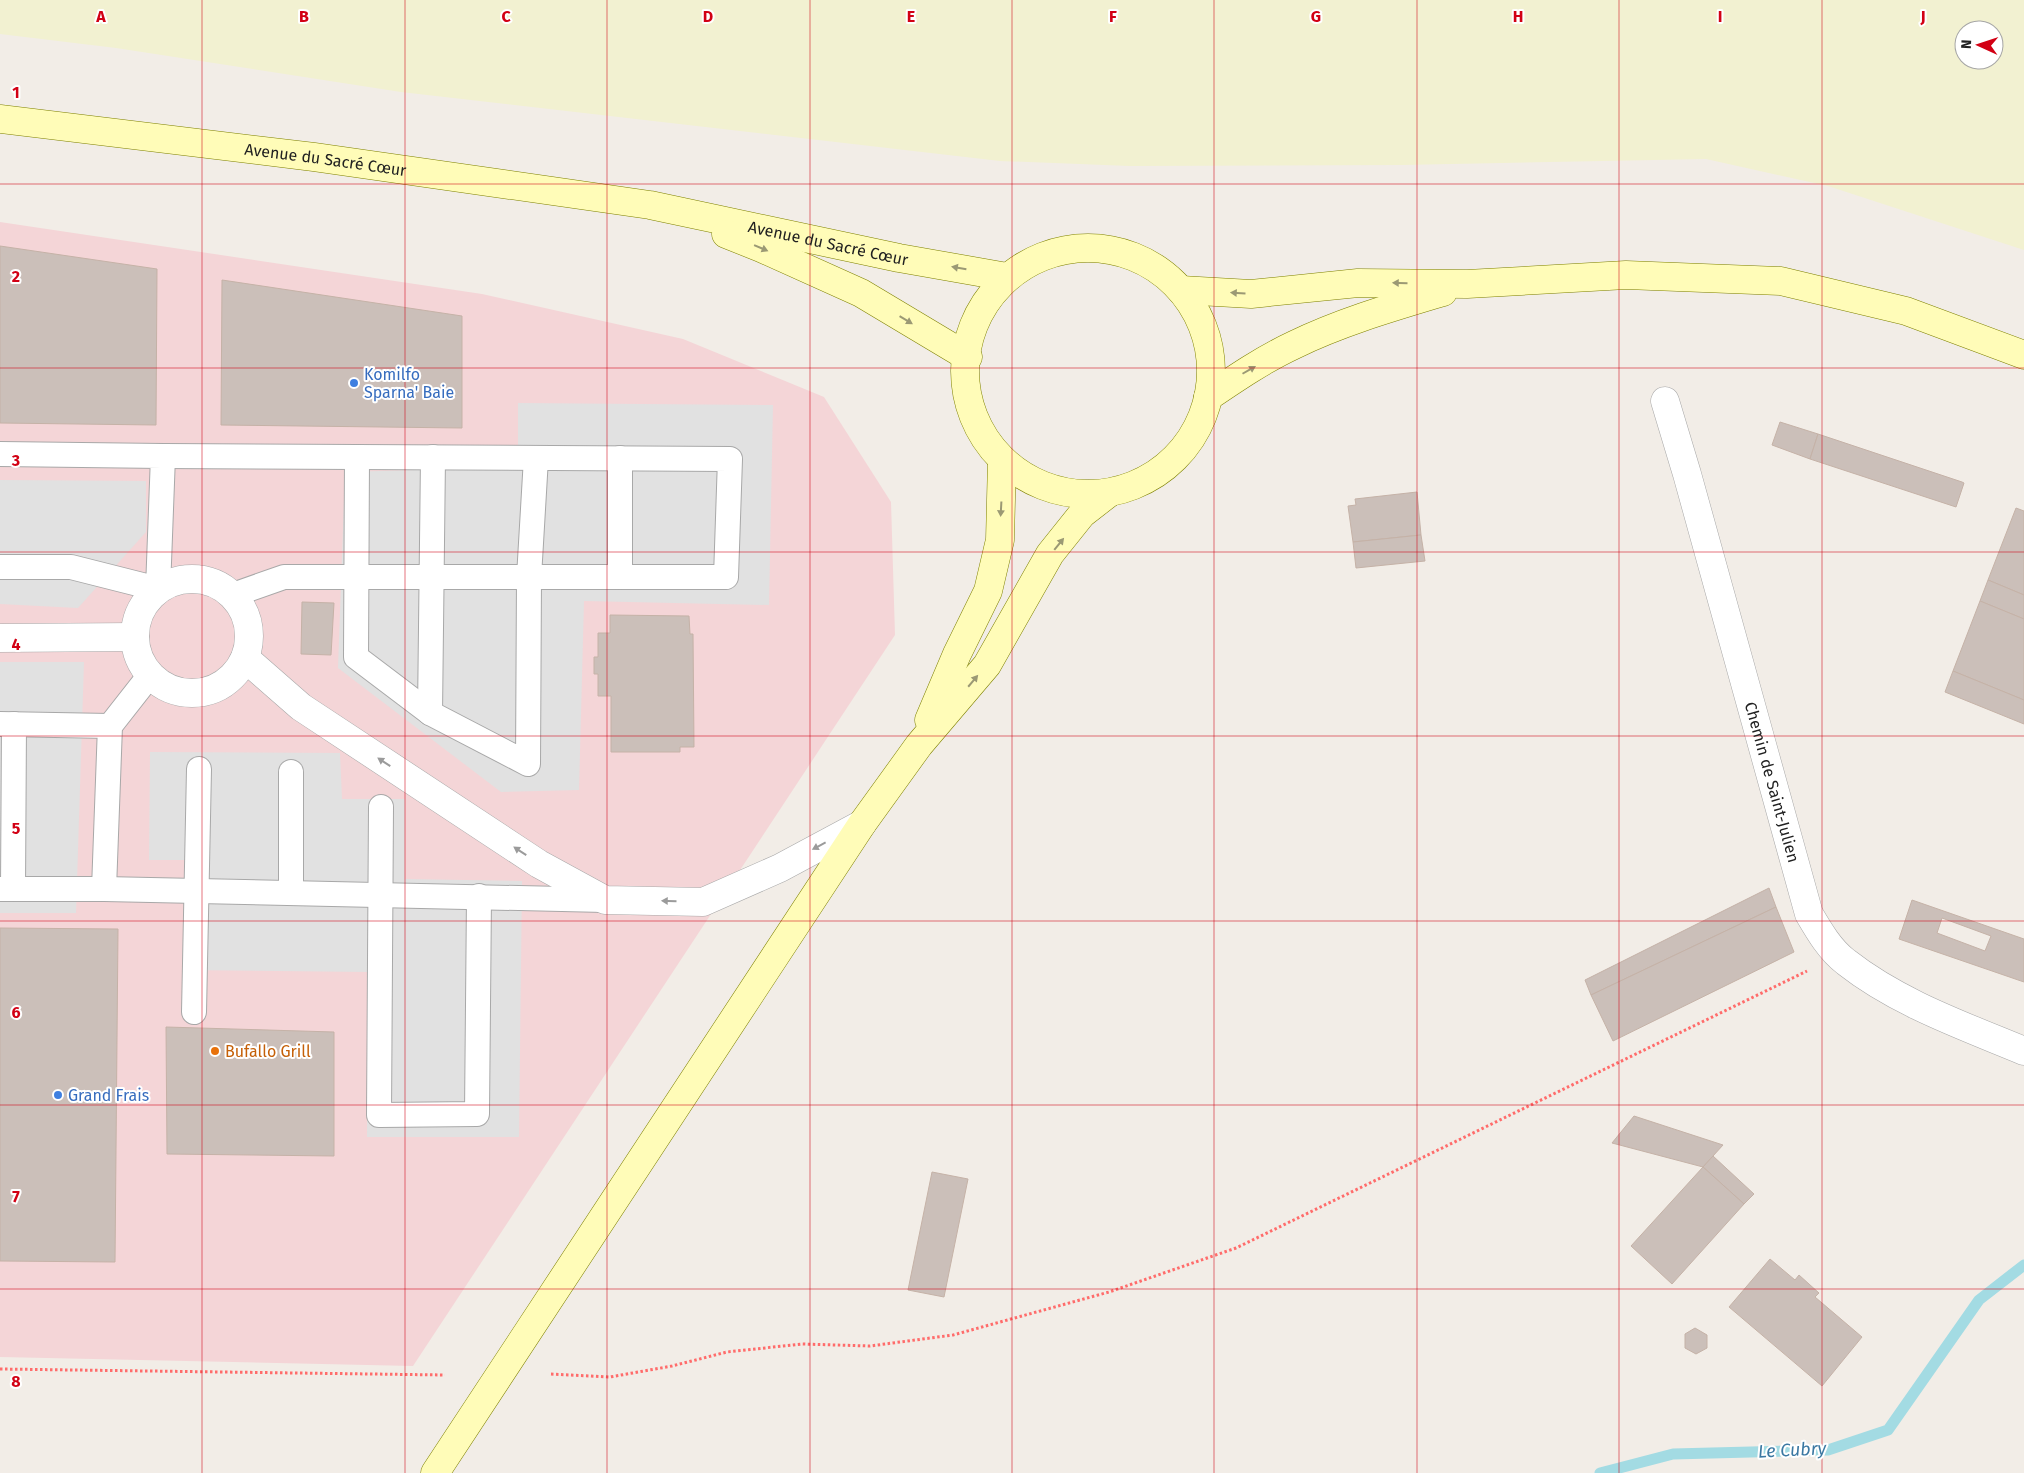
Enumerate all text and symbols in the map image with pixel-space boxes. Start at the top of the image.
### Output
text: A [95,7,106,26]
text: B [299,7,309,26]
text: C [501,7,511,26]
text: D [703,7,713,26]
text: E [907,7,915,26]
text: F [1109,7,1117,26]
text: G [1311,7,1321,26]
text: H [1513,7,1523,26]
text: I [1718,7,1722,26]
text: J [1919,7,1926,26]
north arrow [1954,20,2004,70]
text: N [1958,39,1975,49]
text: 1 [12,83,20,102]
street label: Avenue du Sacré Cœur [243,140,408,180]
street label: Avenue du Sacré Cœur [746,217,911,270]
one-way arrow [754,245,768,253]
one-way arrow [950,264,966,272]
text: 2 [12,267,20,286]
one-way arrow [1392,279,1408,287]
one-way arrow [1230,288,1246,296]
one-way arrow [900,316,913,325]
place label: Komilfo Sparna' Baie [364,365,454,402]
one-way arrow [1242,365,1255,374]
marker: Komilfo Sparna' Baie [348,377,360,389]
text: 3 [11,451,20,470]
one-way arrow [997,501,1005,517]
one-way arrow [1053,537,1064,550]
text: 4 [11,635,21,654]
one-way arrow [967,675,978,688]
street label: Chemin de Saint-Julien [1741,700,1803,865]
one-way arrow [377,757,391,767]
text: 5 [12,819,21,838]
one-way arrow [813,842,826,851]
one-way arrow [513,846,527,856]
one-way arrow [661,897,677,905]
text: 6 [11,1003,21,1022]
place label: Bufallo Grill [225,1042,311,1061]
marker: Bufallo Grill [209,1045,221,1057]
place label: Grand Frais [68,1086,149,1105]
marker: Grand Frais [52,1089,64,1101]
text: 7 [12,1187,20,1206]
text: 8 [11,1372,21,1391]
water label: Le Cubry [1757,1437,1828,1463]

